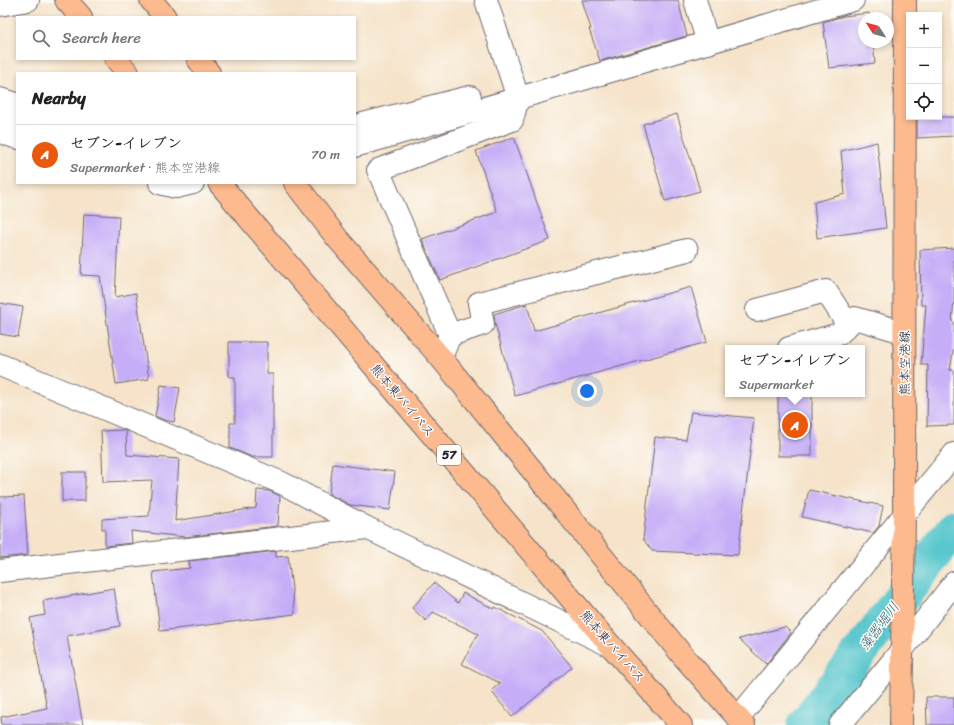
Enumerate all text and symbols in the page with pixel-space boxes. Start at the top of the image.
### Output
north arrow [858,12,894,48]
map controls [906,12,942,120]
button: + [906,12,942,48]
search box [16,16,356,60]
text: Search here [62,25,141,51]
icon: search [30,27,52,49]
button: − [906,48,942,84]
text: Nearby [32,83,86,113]
button: locate [906,84,942,120]
text: セブン-イレブン [70,130,182,156]
text: A [41,143,49,166]
text: 70 m [311,143,340,166]
text: Supermarket · 熊本空港線 [70,156,220,179]
street label: 熊本空港線 [893,330,916,396]
popup [725,345,865,397]
text: セブン-イレブン [739,347,851,373]
street label: 熊本東バイパス [365,358,441,442]
text: Supermarket [739,373,814,396]
your location [577,381,597,401]
pin: A [782,410,808,440]
road number: 57 [437,445,461,465]
water label: 藻器堀川 [853,596,906,656]
street label: 熊本東バイパス [574,605,651,688]

